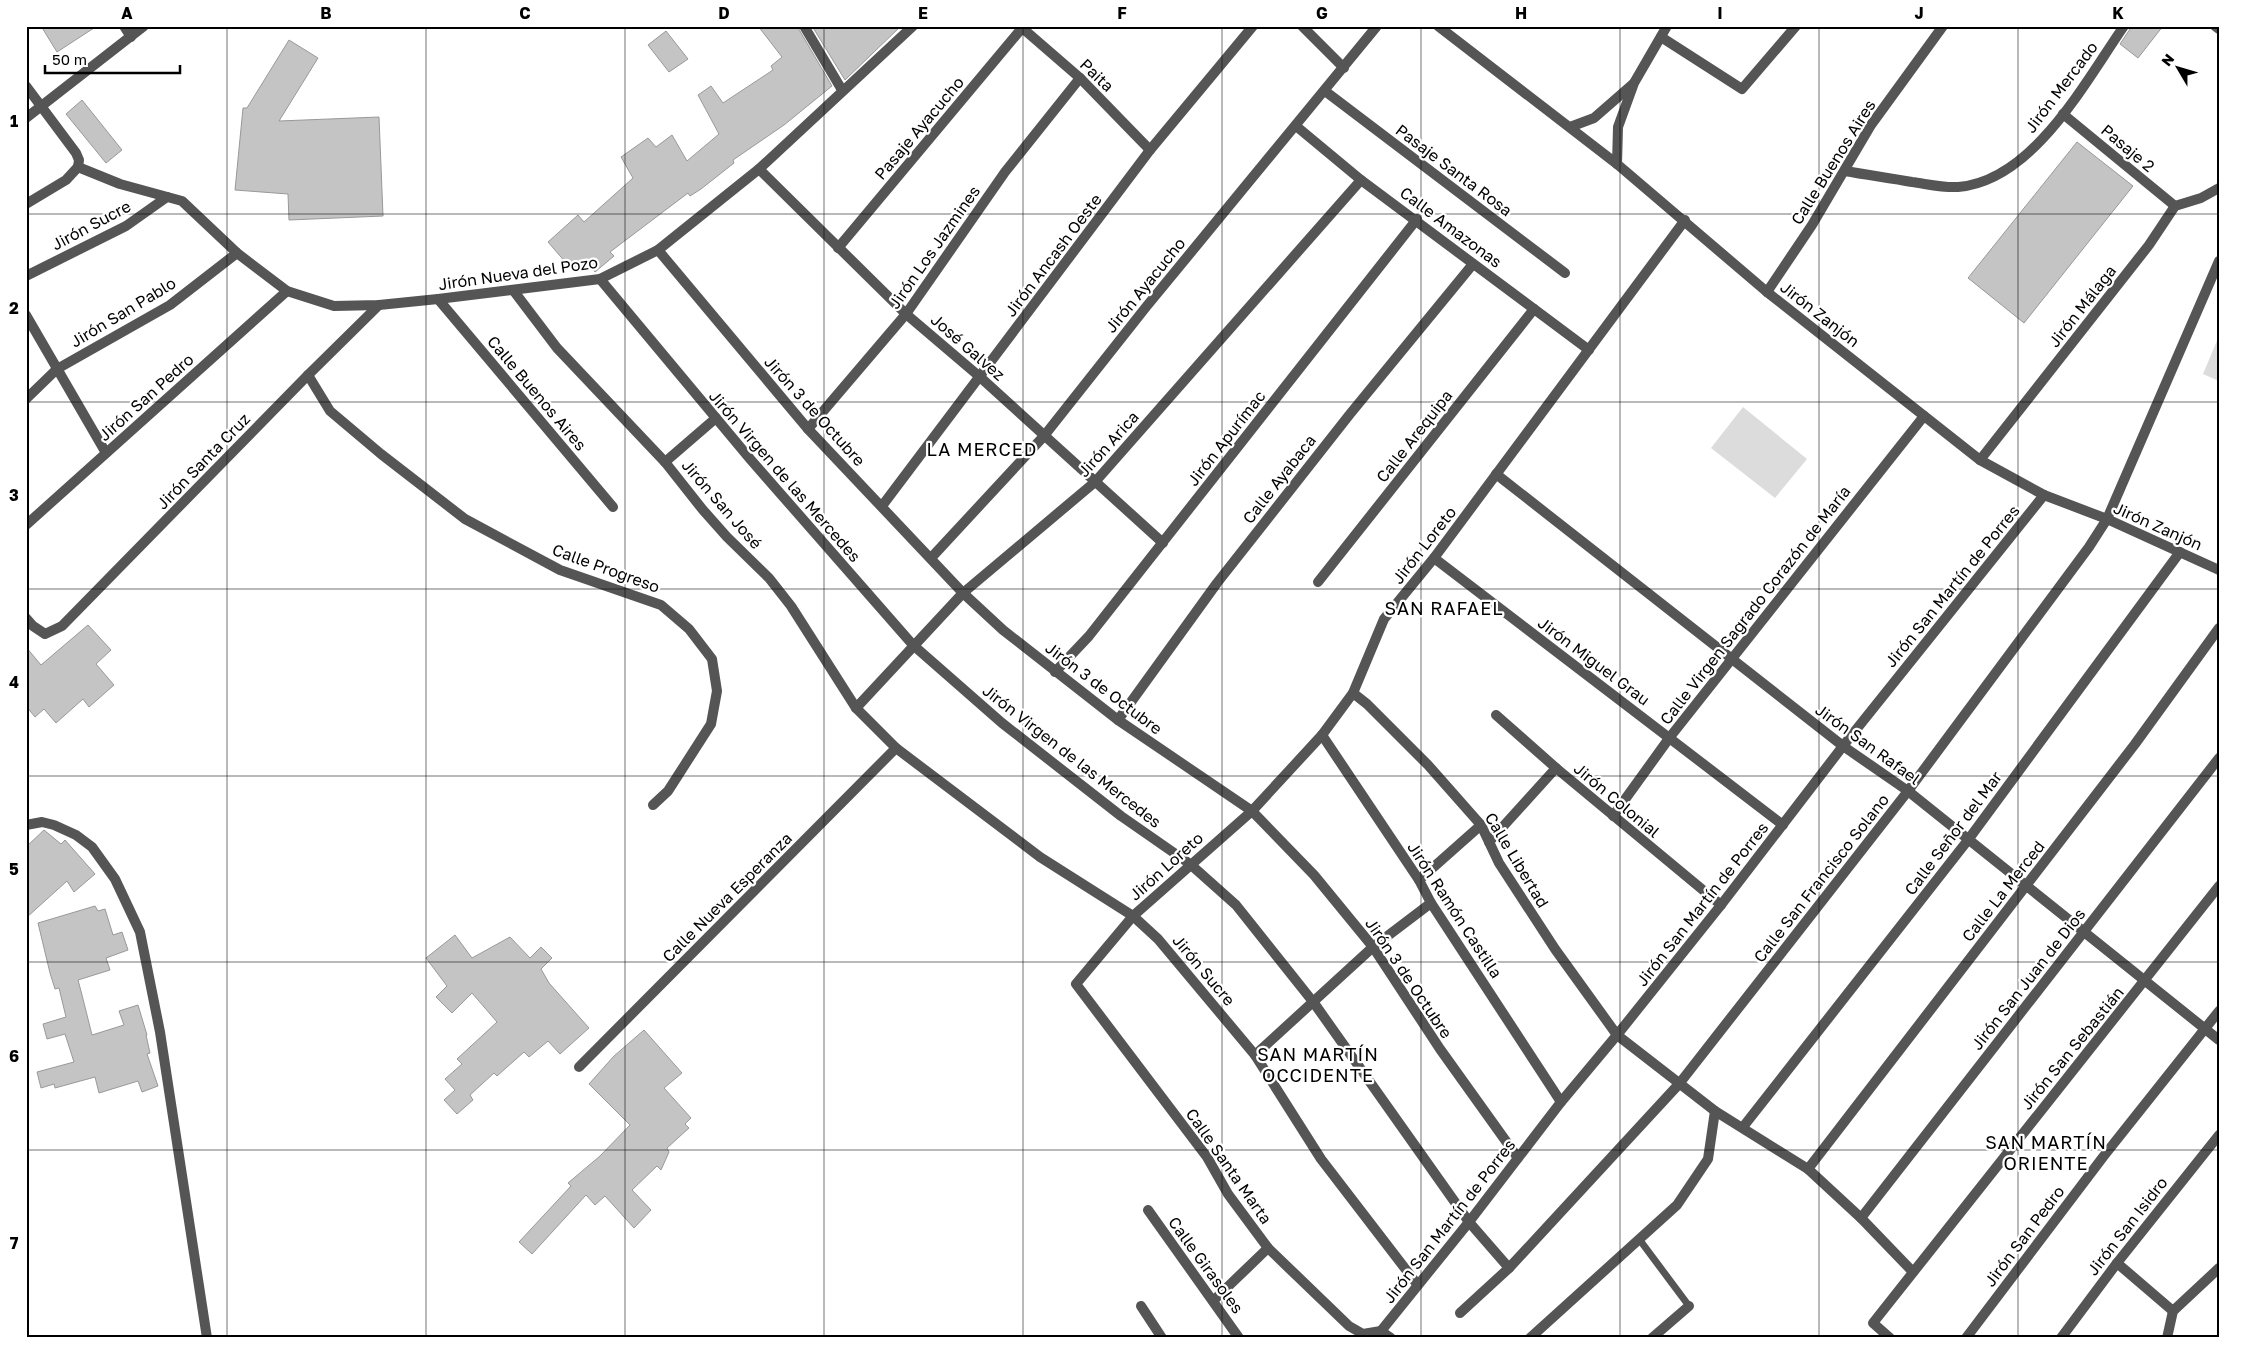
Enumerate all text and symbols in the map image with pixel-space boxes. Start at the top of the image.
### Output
text: A [121,3,133,23]
text: B [320,3,332,23]
text: C [519,3,531,23]
text: D [718,3,730,23]
text: E [918,3,928,23]
text: F [1117,3,1127,23]
text: G [1316,3,1328,23]
text: H [1515,3,1527,23]
text: I [1717,3,1723,23]
text: J [1914,3,1924,23]
text: K [2112,3,2124,23]
street label: Jirón Mercado [2020,37,2102,137]
scale bar [45,42,180,74]
north arrow [2152,42,2202,92]
text: 50 m [52,50,87,68]
text: N [2157,50,2177,69]
street label: Paita [1076,54,1118,96]
street label: Pasaje Ayacucho [870,72,968,184]
street label: Calle Buenos Aires [1786,96,1880,228]
text: 1 [10,111,18,131]
street label: Pasaje Santa Rosa [1392,120,1516,220]
street label: Pasaje 2 [2097,120,2159,176]
street label: Jirón Los Jazmines [884,182,984,312]
street label: Calle Amazonas [1396,182,1506,272]
street label: Jirón Ancash Oeste [1000,190,1106,320]
street label: Jirón Sucre [48,196,134,254]
street label: Jirón Ayacucho [1101,233,1189,337]
street label: Jirón Nueva del Pozo [437,252,599,294]
street label: Jirón Málaga [2044,261,2120,351]
street label: Jirón San Pablo [67,273,179,351]
street label: Jirón Zanjón [1776,277,1864,351]
text: 2 [9,298,19,318]
street label: José Galvez [927,309,1009,385]
street label: Calle Buenos Aires [483,332,591,454]
street label: Jirón San Pedro [94,349,198,445]
street label: Jirón 3 de Octubre [760,352,870,470]
street label: Jirón Virgen de las Mercedes [705,386,865,566]
street label: Jirón Apurímac [1183,386,1270,490]
street label: Calle Arequipa [1372,386,1456,486]
street label: Jirón Arica [1073,407,1143,481]
street label: Jirón Santa Cruz [152,409,254,513]
street label: Calle Ayabaca [1238,431,1320,527]
district label: LA MERCED [927,438,1037,460]
street label: Jirón San José [678,455,766,553]
street label: Calle Virgen Sagrado Corazón de María [1655,482,1855,728]
text: 3 [9,485,19,505]
street label: Jirón Zanjón [2111,498,2205,554]
street label: Jirón San Martín de Porres [1880,501,2024,671]
street label: Jirón Loreto [1388,502,1460,588]
street label: Calle Progreso [550,539,662,597]
district label: SAN RAFAEL [1385,597,1503,619]
street label: Jirón Miguel Grau [1534,612,1654,710]
street label: Jirón 3 de Octubre [1042,638,1166,738]
text: 4 [9,672,19,692]
street label: Jirón Virgen de las Mercedes [979,680,1165,832]
street label: Jirón San Rafael [1812,699,1924,789]
street label: Jirón Colonial [1570,758,1664,842]
street label: Calle Señor del Mar [1900,767,2006,899]
street label: Calle San Francisco Solano [1749,790,1893,966]
street label: Calle Libertad [1481,809,1553,911]
street label: Jirón San Martín de Porres [1632,818,1772,990]
street label: Calle Nueva Esperanza [658,828,796,966]
street label: Jirón Loreto [1125,828,1207,904]
street label: Calle La Merced [1957,837,2049,945]
street label: Jirón Ramón Castilla [1403,838,1507,982]
text: 5 [9,859,19,879]
street label: Jirón San Juan de Dios [1967,904,2089,1054]
street label: Jirón 3 de Octubre [1361,914,1457,1042]
street label: Jirón Sucre [1168,930,1240,1010]
street label: Jirón San Sebastián [2016,983,2128,1113]
district label: SAN MARTÍN OCCIDENTE [1257,1043,1379,1086]
text: 6 [9,1046,19,1066]
street label: Calle Santa Marta [1182,1104,1276,1228]
district label: SAN MARTÍN ORIENTE [1985,1131,2107,1174]
street label: Jirón San Martín de Porres [1379,1135,1519,1307]
street label: Jirón San Isidro [2082,1173,2172,1279]
street label: Jirón San Pedro [1980,1182,2068,1290]
street label: Calle Girasoles [1164,1213,1248,1317]
text: 7 [10,1233,19,1253]

